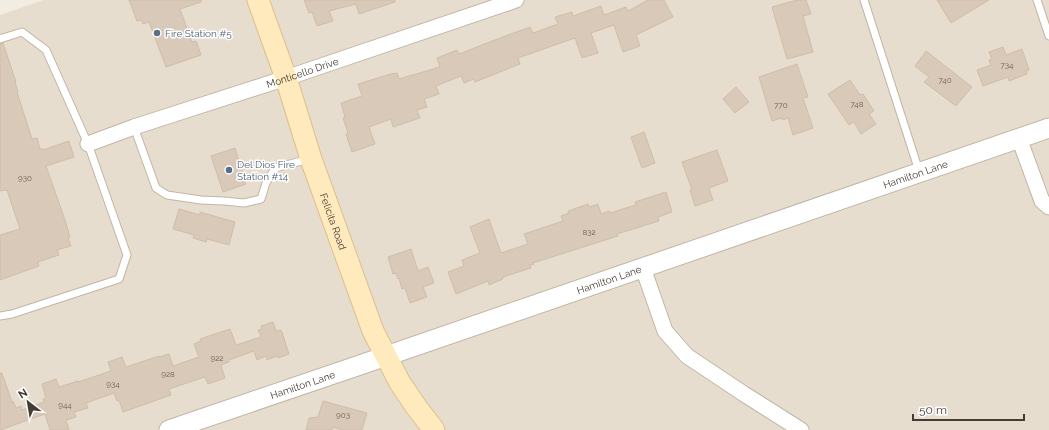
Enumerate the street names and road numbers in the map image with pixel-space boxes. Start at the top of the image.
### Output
street label: Monticello Drive [265,56,340,90]
street label: Hamilton Lane [882,158,949,191]
street label: Felicita Road [318,192,348,251]
street label: Hamilton Lane [575,264,643,296]
street label: Hamilton Lane [269,369,337,401]

